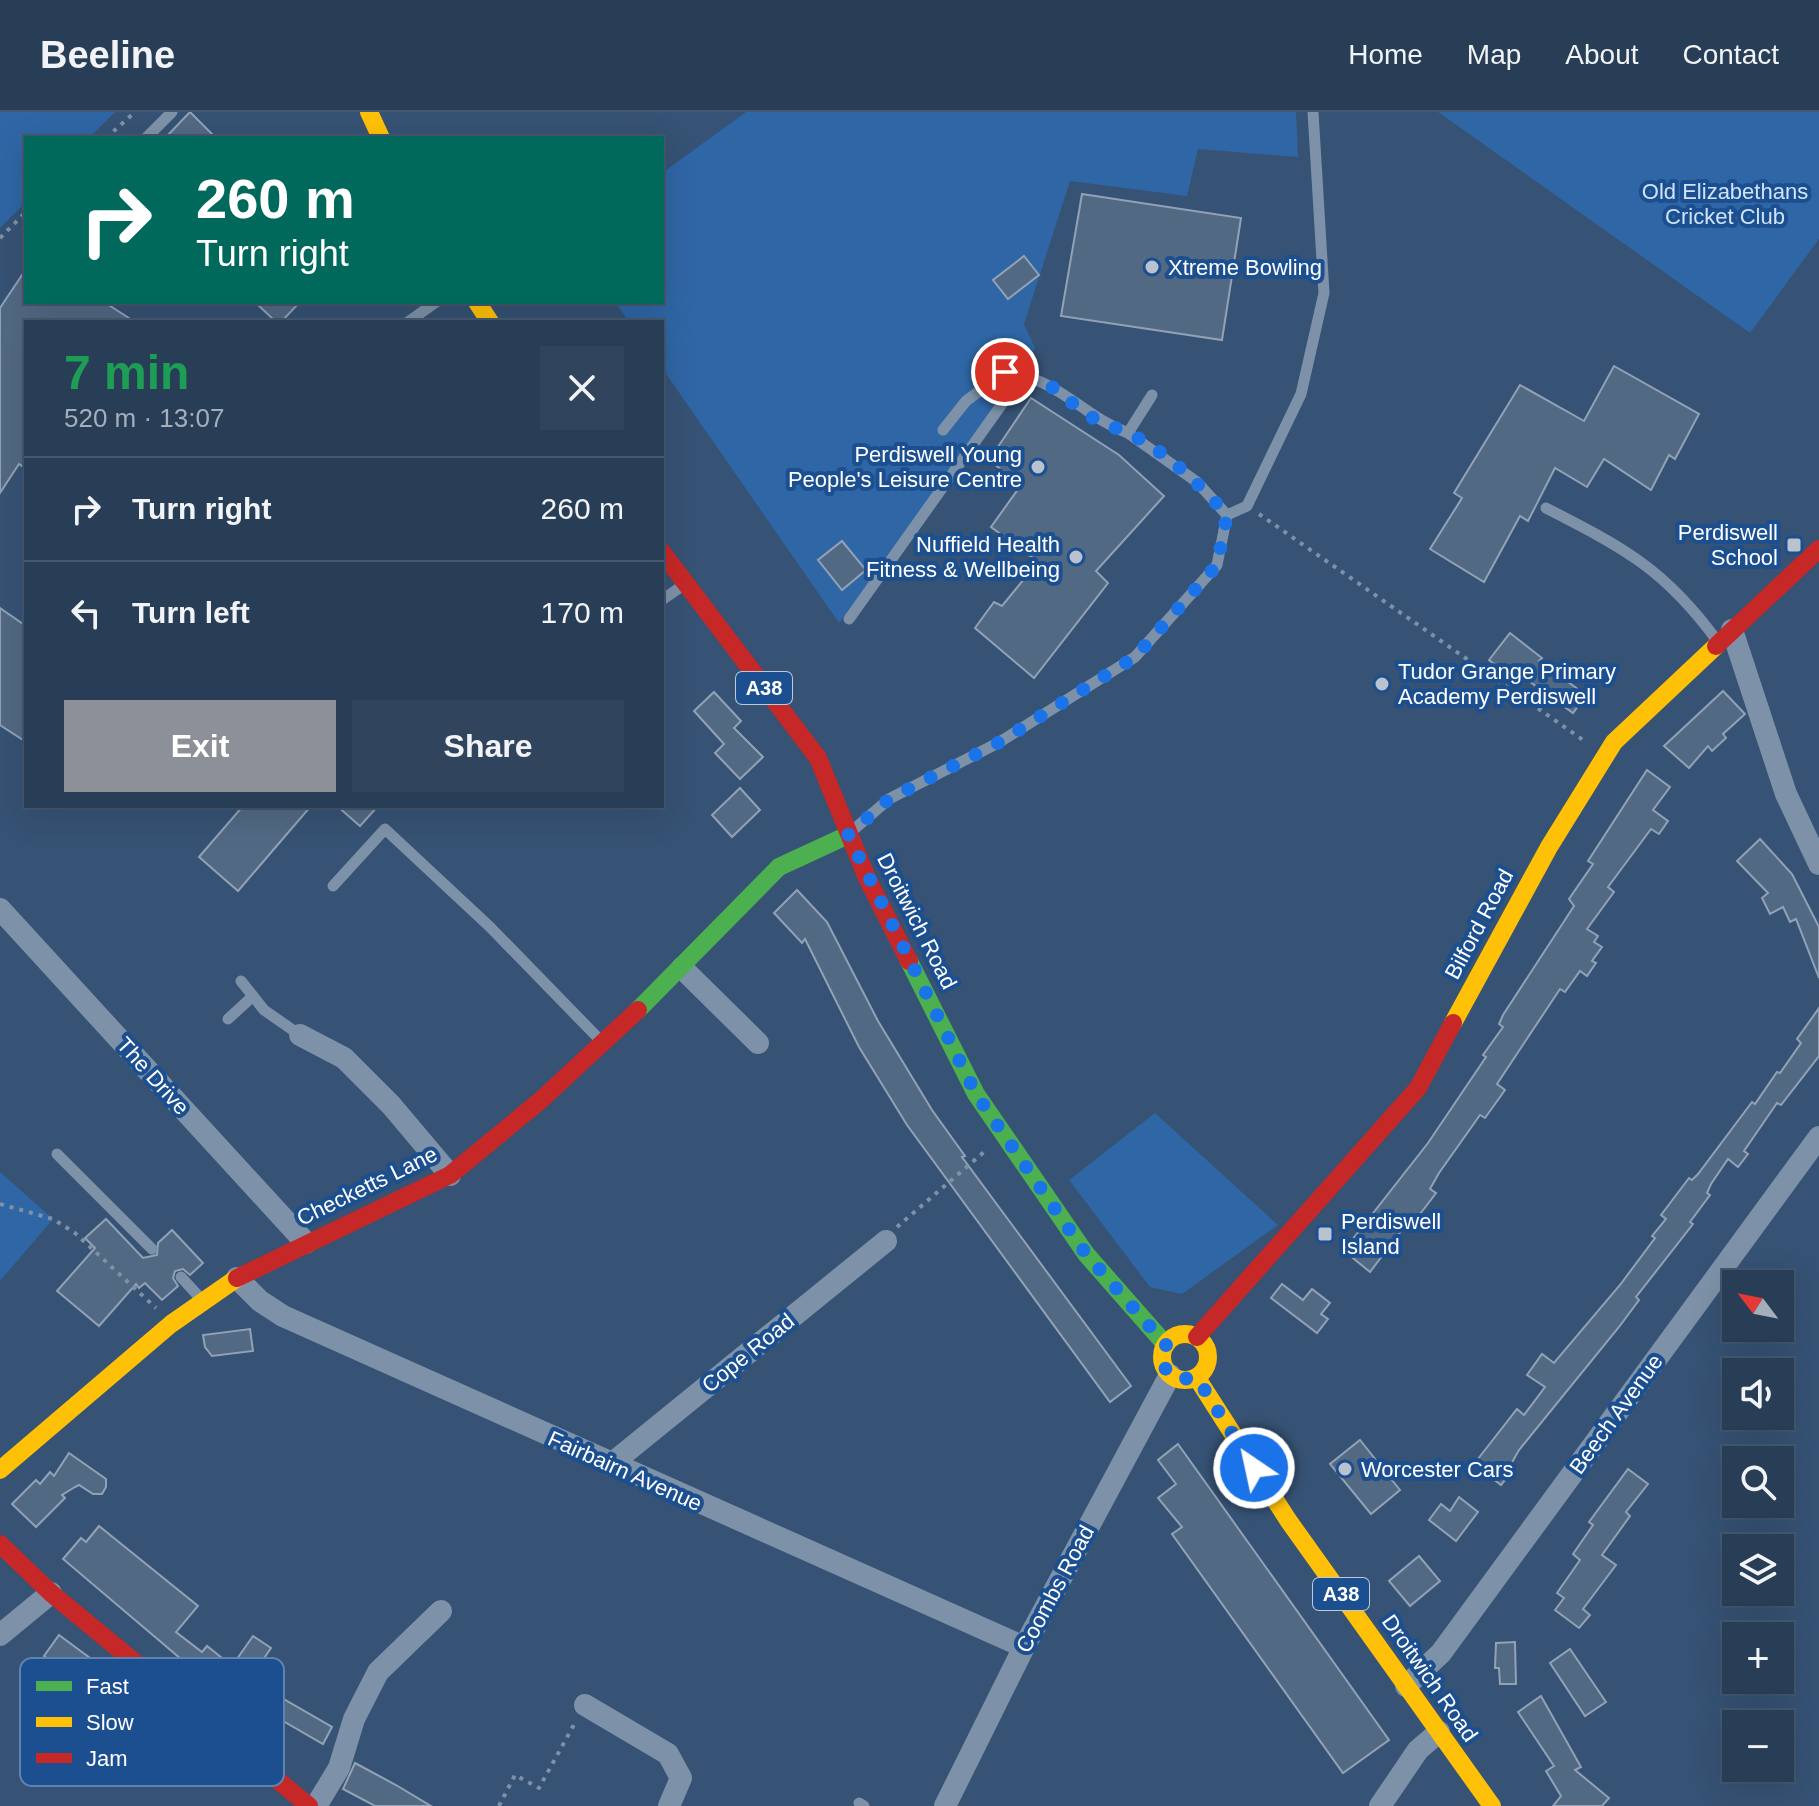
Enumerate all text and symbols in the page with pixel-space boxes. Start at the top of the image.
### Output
text: Beeline [40,34,175,76]
text: Home [1348,39,1423,70]
text: Map [1467,39,1521,70]
text: About [1565,39,1639,70]
text: Contact [1683,39,1779,70]
text: 260 m [196,167,355,230]
icon: right [64,168,168,272]
park label: Old Elizabethans Cricket Club [1642,179,1808,229]
text: Turn right [196,233,349,274]
place label: Xtreme Bowling [1168,255,1322,280]
marker: Xtreme Bowling [1143,258,1161,276]
pin [971,338,1039,406]
text: 7 min [64,346,189,399]
button: close [540,346,624,430]
icon: arrive [983,350,1027,394]
text: 520 m · 13:07 [64,403,224,433]
place label: Perdiswell Young People's Leisure Centre [788,442,1022,492]
marker: Perdiswell Young People's Leisure Centre [1029,458,1047,476]
icon: right [64,487,108,531]
text: Turn right [132,492,271,525]
text: 260 m [541,492,624,525]
place label: Perdiswell School [1678,520,1778,570]
place label: Nuffield Health Fitness & Wellbeing [866,532,1060,582]
marker: Perdiswell School [1785,536,1803,554]
marker: Nuffield Health Fitness & Wellbeing [1067,548,1085,566]
icon: left [64,591,108,635]
text: Turn left [132,596,250,629]
text: 170 m [541,596,624,629]
place label: Tudor Grange Primary Academy Perdiswell [1398,659,1616,709]
road number: A38 [736,672,792,704]
marker: Tudor Grange Primary Academy Perdiswell [1373,675,1391,693]
button: Exit [64,700,336,792]
button: Share [352,700,624,792]
street label: Droitwich Road [872,849,962,993]
street label: Bilford Road [1440,865,1518,983]
street label: The Drive [112,1032,194,1120]
street label: Checketts Lane [293,1141,441,1231]
place label: Perdiswell Island [1341,1209,1441,1259]
marker: Perdiswell Island [1316,1225,1334,1243]
north arrow [1722,1270,1794,1342]
map controls [1722,1270,1794,1782]
street label: Cope Road [697,1308,799,1398]
street label: Beech Avenue [1564,1349,1668,1479]
button: sound [1722,1358,1794,1430]
street label: Fairbairn Avenue [544,1426,706,1516]
position arrow [1212,1426,1296,1510]
button: search [1722,1446,1794,1518]
place label: Worcester Cars [1361,1457,1513,1482]
marker: Worcester Cars [1336,1460,1354,1478]
street label: Coombs Road [1011,1521,1099,1657]
button: layers [1722,1534,1794,1606]
road number: A38 [1313,1578,1369,1610]
street label: Droitwich Road [1377,1610,1483,1746]
button: + [1722,1622,1794,1694]
legend [20,1658,284,1786]
text: Fast [86,1674,129,1699]
text: Slow [86,1710,134,1735]
button: − [1722,1710,1794,1782]
text: Jam [86,1746,128,1771]

